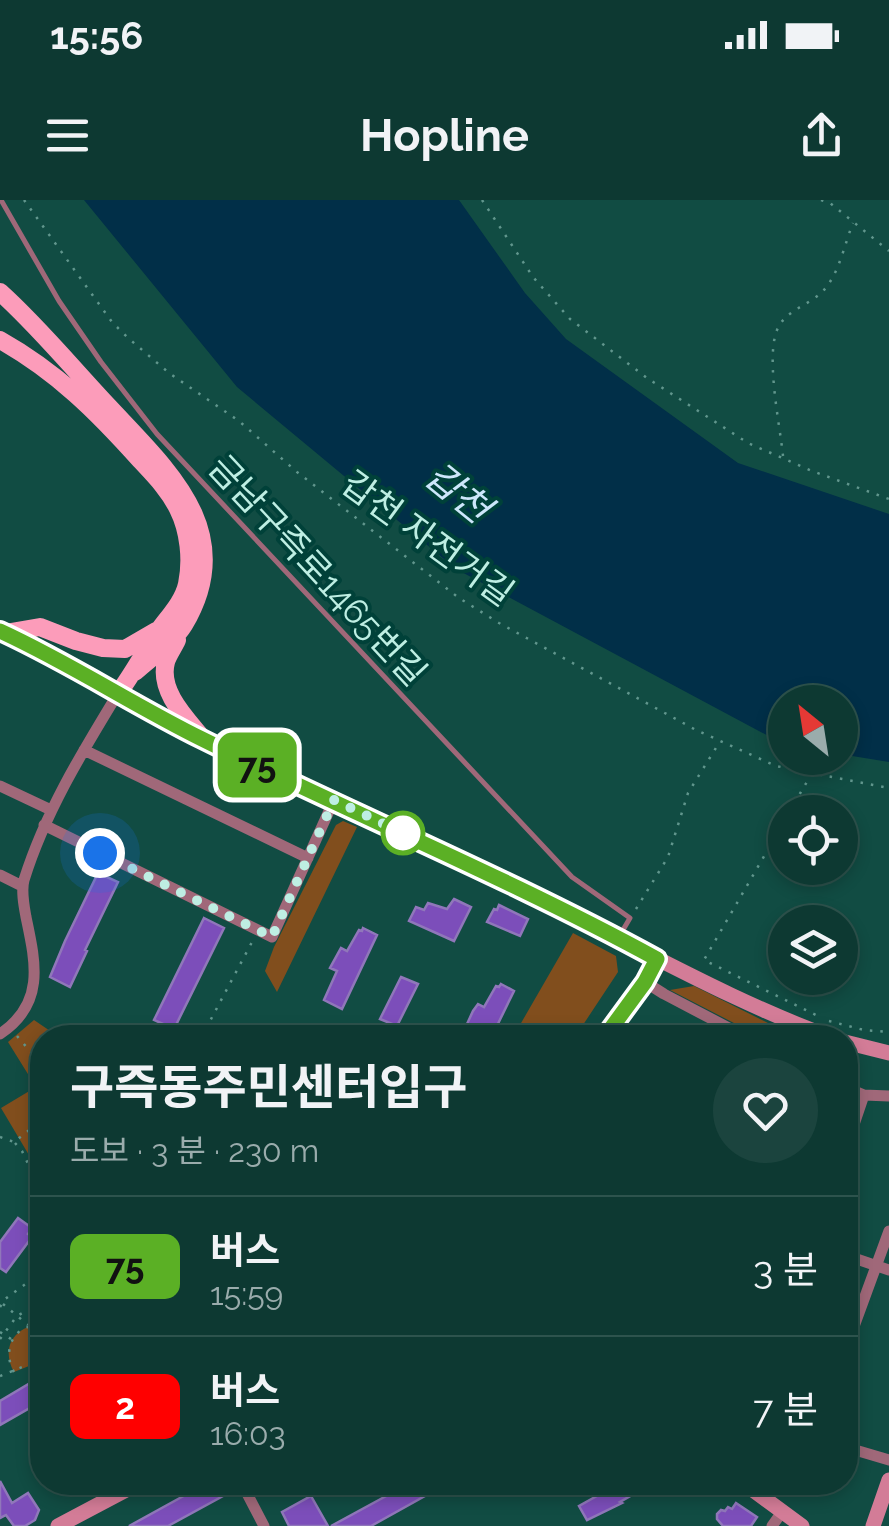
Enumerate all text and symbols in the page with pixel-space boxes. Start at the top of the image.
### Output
text: 15:56 [50,13,143,58]
icon: menu [40,108,95,163]
icon: share [794,108,849,163]
text: Hopline [360,109,529,162]
street label: 금남구즉로1465번길 [201,446,435,694]
water label: 갑천 [417,453,502,534]
street label: 갑천 자전거길 [334,462,522,614]
north arrow [768,685,858,775]
map controls [768,685,858,995]
line badge: 75 [212,732,302,798]
text: 75 [238,745,276,786]
button: locate [768,795,858,885]
unlabelled marker [382,812,424,854]
your location [75,828,125,878]
button: layers [768,905,858,995]
button: heart [713,1058,818,1163]
text: 구즉동주민센터입구 [70,1059,467,1115]
text: 도보 · 3 분 · 230 m [70,1132,319,1169]
text: 버스 [210,1228,280,1273]
text: 75 [106,1246,144,1287]
text: 3 분 [753,1247,818,1292]
text: 15:59 [210,1275,283,1312]
text: 버스 [210,1368,280,1413]
text: 2 [115,1386,135,1427]
text: 7 분 [753,1387,818,1432]
text: 16:03 [210,1415,286,1452]

